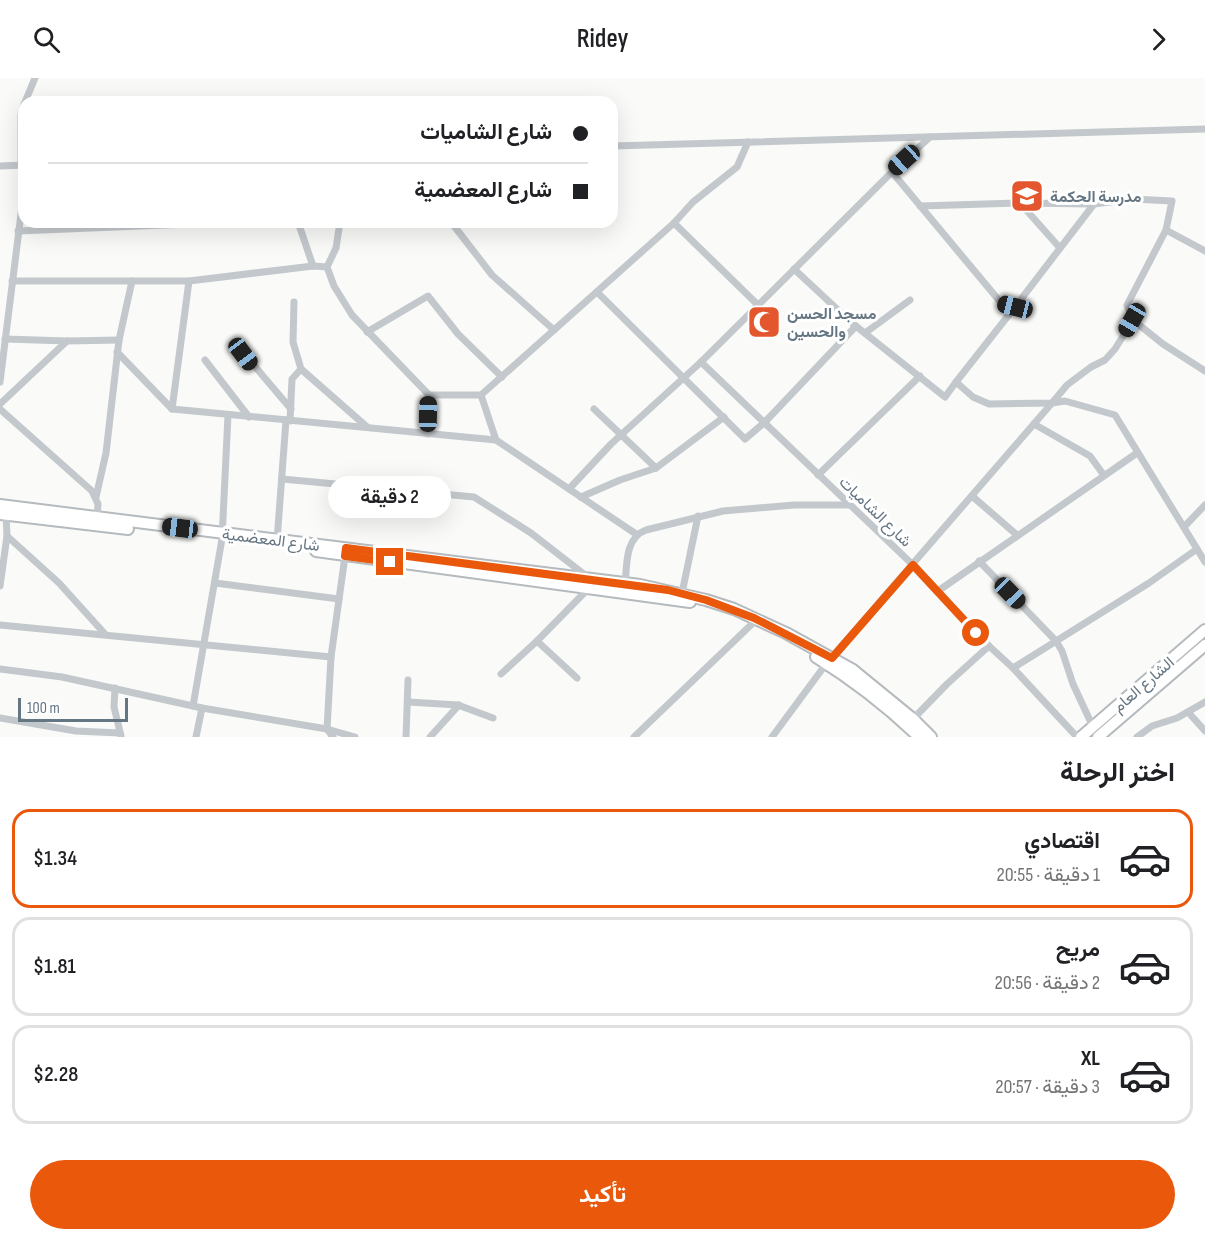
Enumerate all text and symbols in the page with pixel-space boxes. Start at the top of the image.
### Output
icon: search [30,23,63,56]
text: Ridey [577,23,628,55]
icon: forward [1142,23,1175,56]
text: شارع الشاميات [420,119,552,146]
car [885,141,923,179]
text: شارع المعضمية [414,177,552,204]
school or university icon: مدرسة الحكمة [1009,178,1045,214]
place label: مدرسة الحكمة [1050,188,1142,207]
car [995,294,1035,320]
car [1115,300,1149,340]
mosque icon: مسجد الحسن والحسين [746,304,782,340]
place label: مسجد الحسن والحسين [787,305,877,342]
car [225,334,261,374]
car [419,396,437,432]
street label: شارع الشاميات [834,473,915,552]
callout: 2 دقيقة [328,475,452,517]
text: 2 دقيقة [360,485,419,509]
car [161,517,199,539]
street label: شارع المعضمية [221,525,321,557]
route end [376,548,403,575]
car [991,574,1029,612]
route start [962,619,989,646]
street label: الشارع العام [1109,653,1179,718]
scale bar [18,695,128,722]
text: 100 m [27,699,60,718]
text: اختر الرحلة [1060,757,1175,789]
text: اقتصادي [1024,828,1100,855]
icon: car [1118,832,1172,886]
text: $1.34 [33,845,77,872]
text: 1 دقيقة · 20:55 [996,863,1100,887]
text: مريح [1056,936,1100,963]
icon: car [1118,940,1172,994]
text: $1.81 [33,953,76,980]
text: 2 دقيقة · 20:56 [994,971,1100,995]
text: XL [1081,1045,1100,1072]
icon: car [1118,1048,1172,1102]
text: $2.28 [33,1061,78,1088]
text: 3 دقيقة · 20:57 [995,1075,1100,1099]
button: تأكيد [30,1160,1175,1229]

